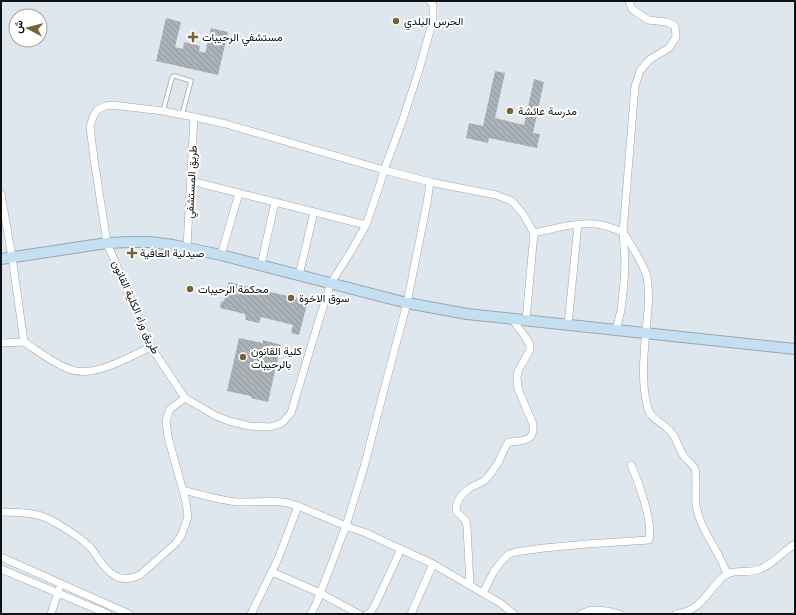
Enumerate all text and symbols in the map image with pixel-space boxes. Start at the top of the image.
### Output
north arrow [8,8,48,48]
place label: الحرس البلدي [404,13,463,31]
marker: الحرس البلدي [391,16,401,26]
text: ش [9,19,27,34]
place label: مستشفي الرحيبات [202,29,283,47]
marker: مستشفي الرحيبات [187,31,199,43]
place label: مدرسة عائشة [518,103,577,119]
marker: مدرسة عائشة [505,106,515,116]
street label: طريق المستشفي [181,145,203,219]
place label: صيدلية العافية [140,245,204,261]
marker: صيدلية العافية [127,248,137,258]
street label: طريق وراء الكلية القانون [108,258,164,356]
place label: محكمة الرحيبات [198,281,269,297]
marker: محكمة الرحيبات [185,284,195,294]
place label: سوق الاخوة [299,290,350,306]
marker: سوق الاخوة [286,293,296,303]
place label: كلية القانون بالرحيبات [251,343,302,372]
marker: كلية القانون بالرحيبات [238,352,248,362]

